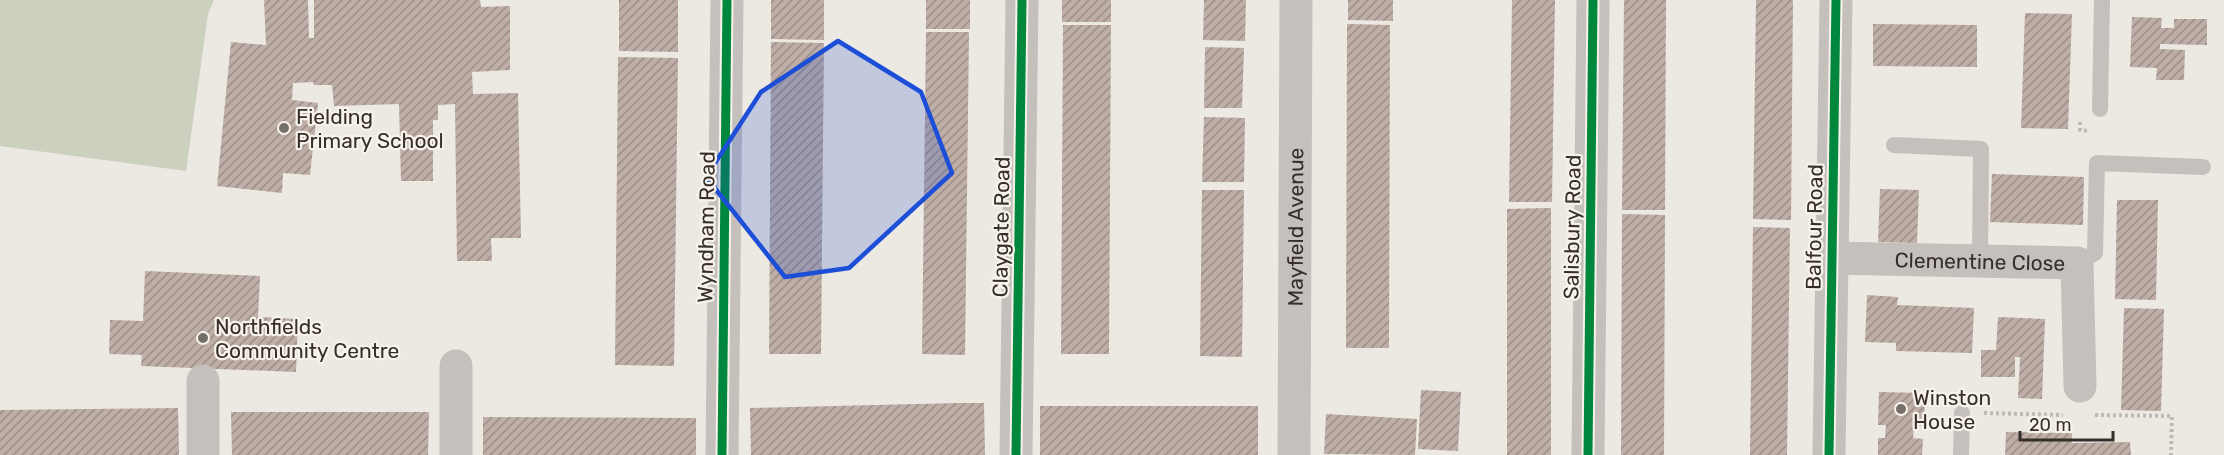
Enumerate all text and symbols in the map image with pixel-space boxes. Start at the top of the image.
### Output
place label: Fielding Primary School [296,104,444,153]
marker: Fielding Primary School [277,121,291,135]
street label: Mayfield Avenue [1282,148,1308,306]
street label: Wyndham Road [692,151,720,303]
street label: Salisbury Road [1558,154,1586,300]
street label: Claygate Road [987,157,1015,297]
street label: Balfour Road [1800,164,1828,290]
street label: Clementine Close [1894,247,2065,275]
place label: Northfields Community Centre [215,314,399,363]
marker: Northfields Community Centre [196,331,210,345]
place label: Winston House [1913,385,1991,434]
marker: Winston House [1894,402,1908,416]
scale bar [2020,404,2113,442]
text: 20 m [2029,414,2071,436]

